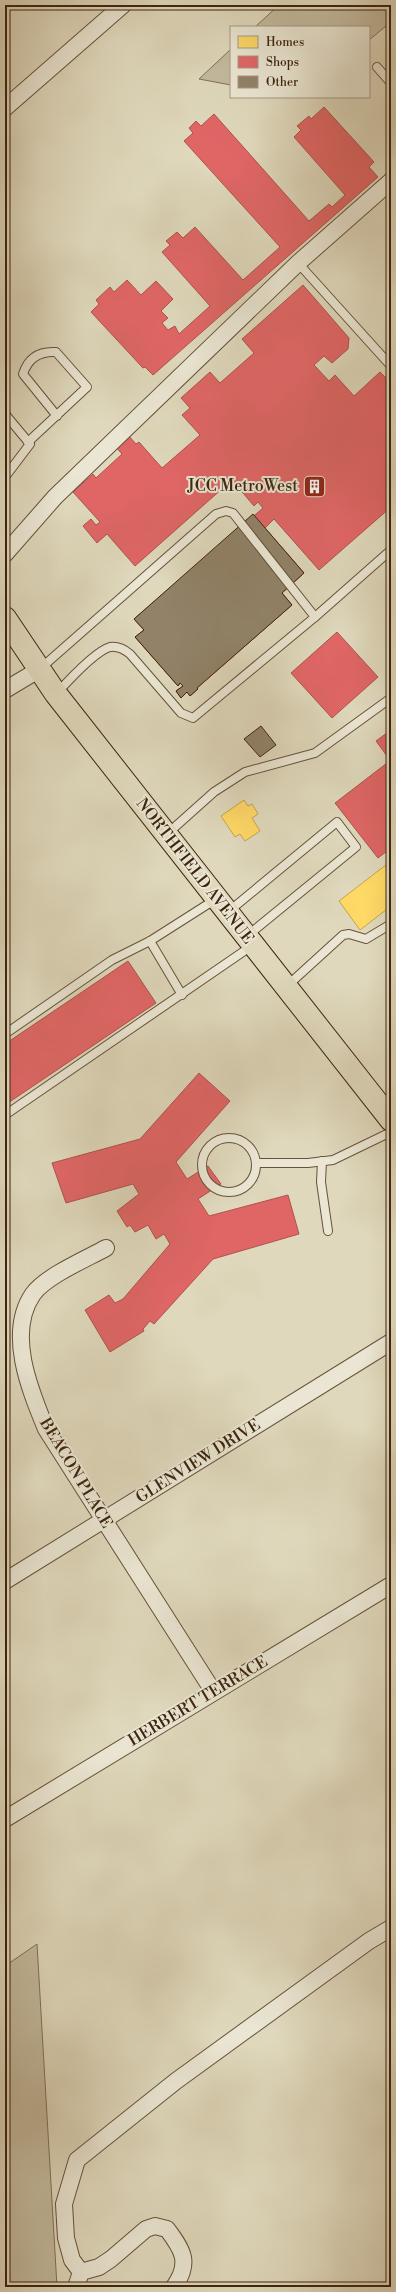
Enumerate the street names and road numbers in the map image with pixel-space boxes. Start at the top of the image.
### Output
street label: NORTHFIELD AVENUE [132,794,258,948]
street label: BEACON PLACE [35,1413,117,1532]
street label: GLENVIEW DRIVE [132,1415,264,1507]
street label: HERBERT TERRACE [125,1651,271,1751]

